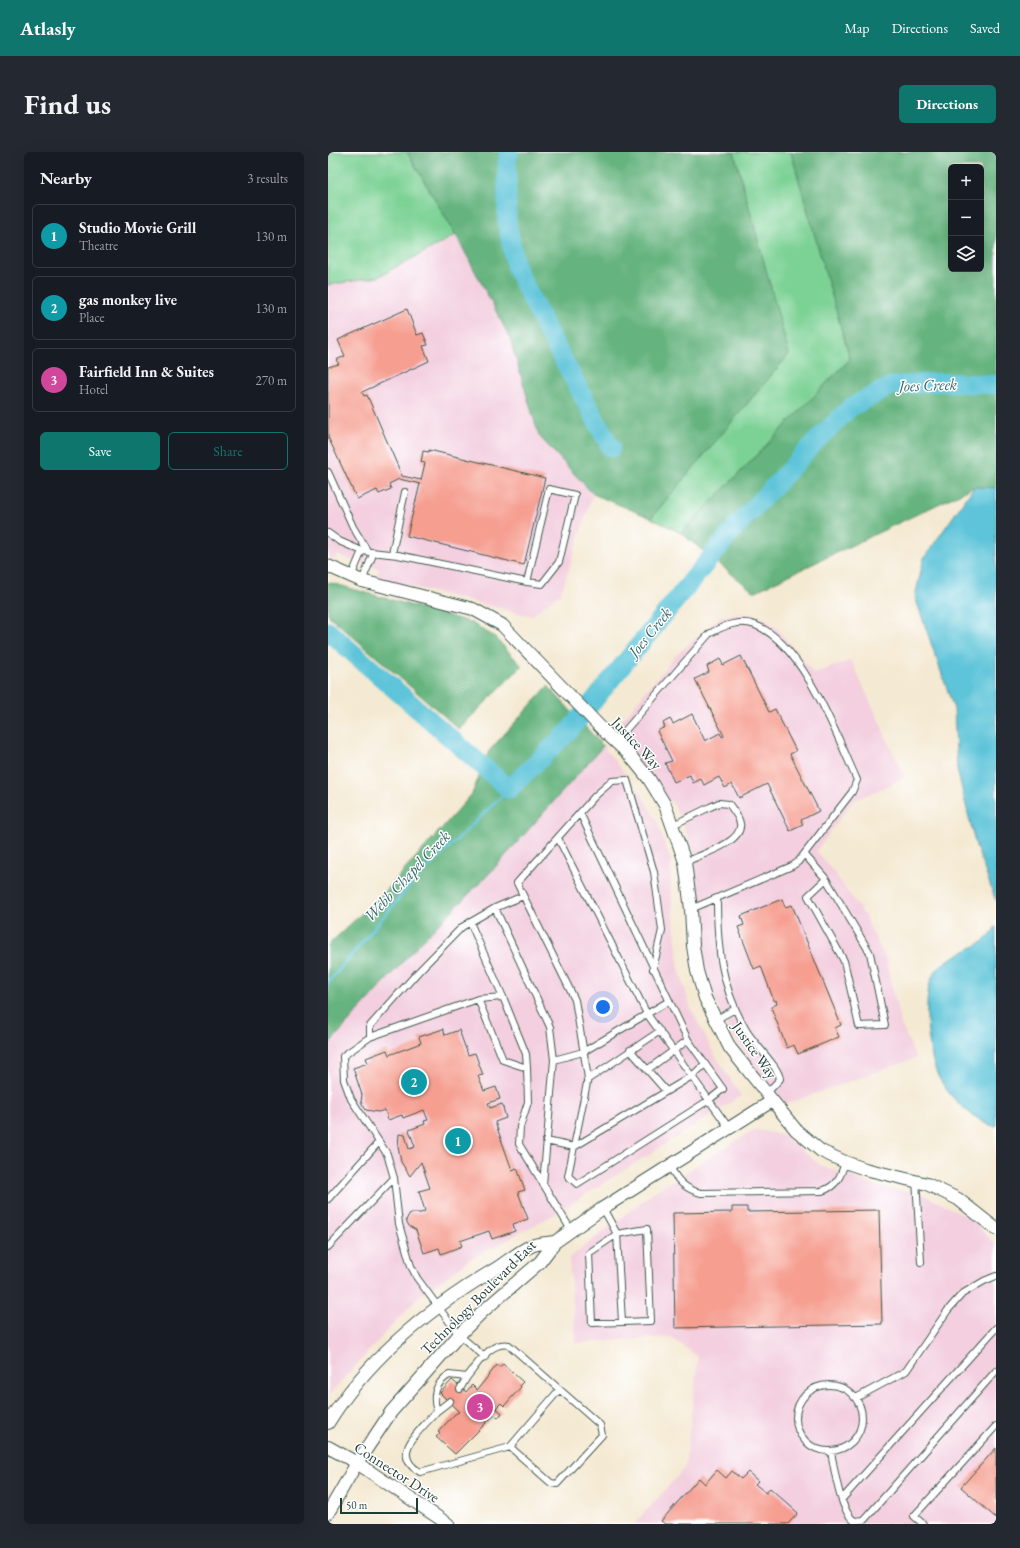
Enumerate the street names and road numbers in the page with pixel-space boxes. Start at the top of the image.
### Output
street label: Justice Way [606,711,667,774]
street label: Justice Way [727,1016,782,1083]
street label: Technology Boulevard East [416,1235,540,1359]
street label: Connector Drive [351,1437,443,1507]

